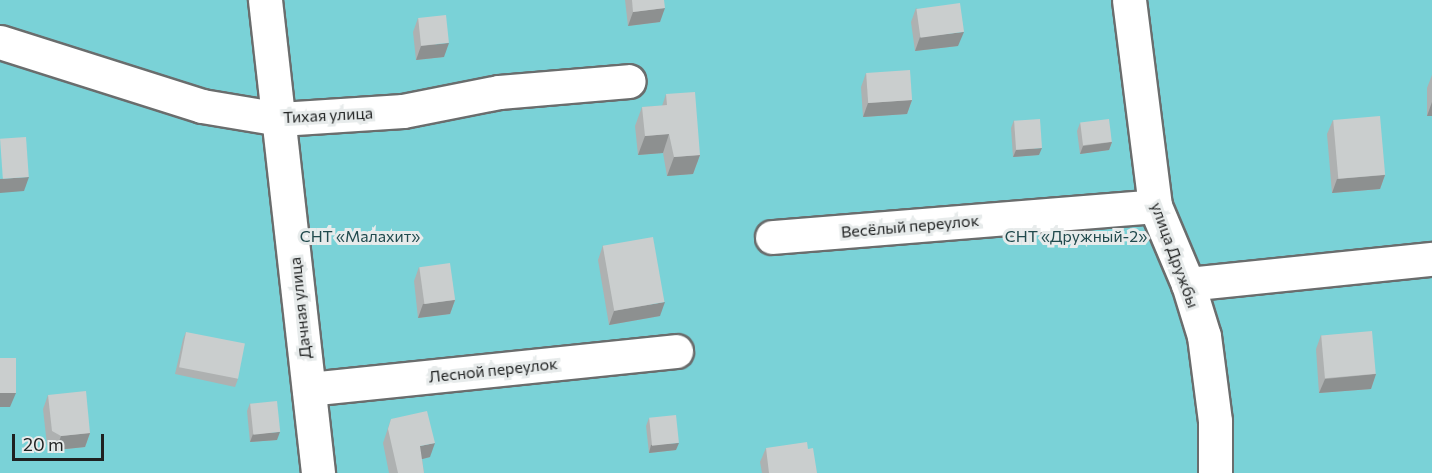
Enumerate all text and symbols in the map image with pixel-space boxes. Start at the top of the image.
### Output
street label: Тихая улица [282,103,374,127]
street label: улица Дружбы [1147,200,1203,310]
street label: Весёлый переулок [840,210,980,242]
park label: СНТ «Малахит» [300,226,420,246]
park label: СНТ «Дружный-2» [1005,226,1147,246]
street label: Дачная улица [285,256,315,360]
street label: Лесной переулок [428,354,558,386]
scale bar [15,422,106,460]
text: 20 m [23,433,64,455]

